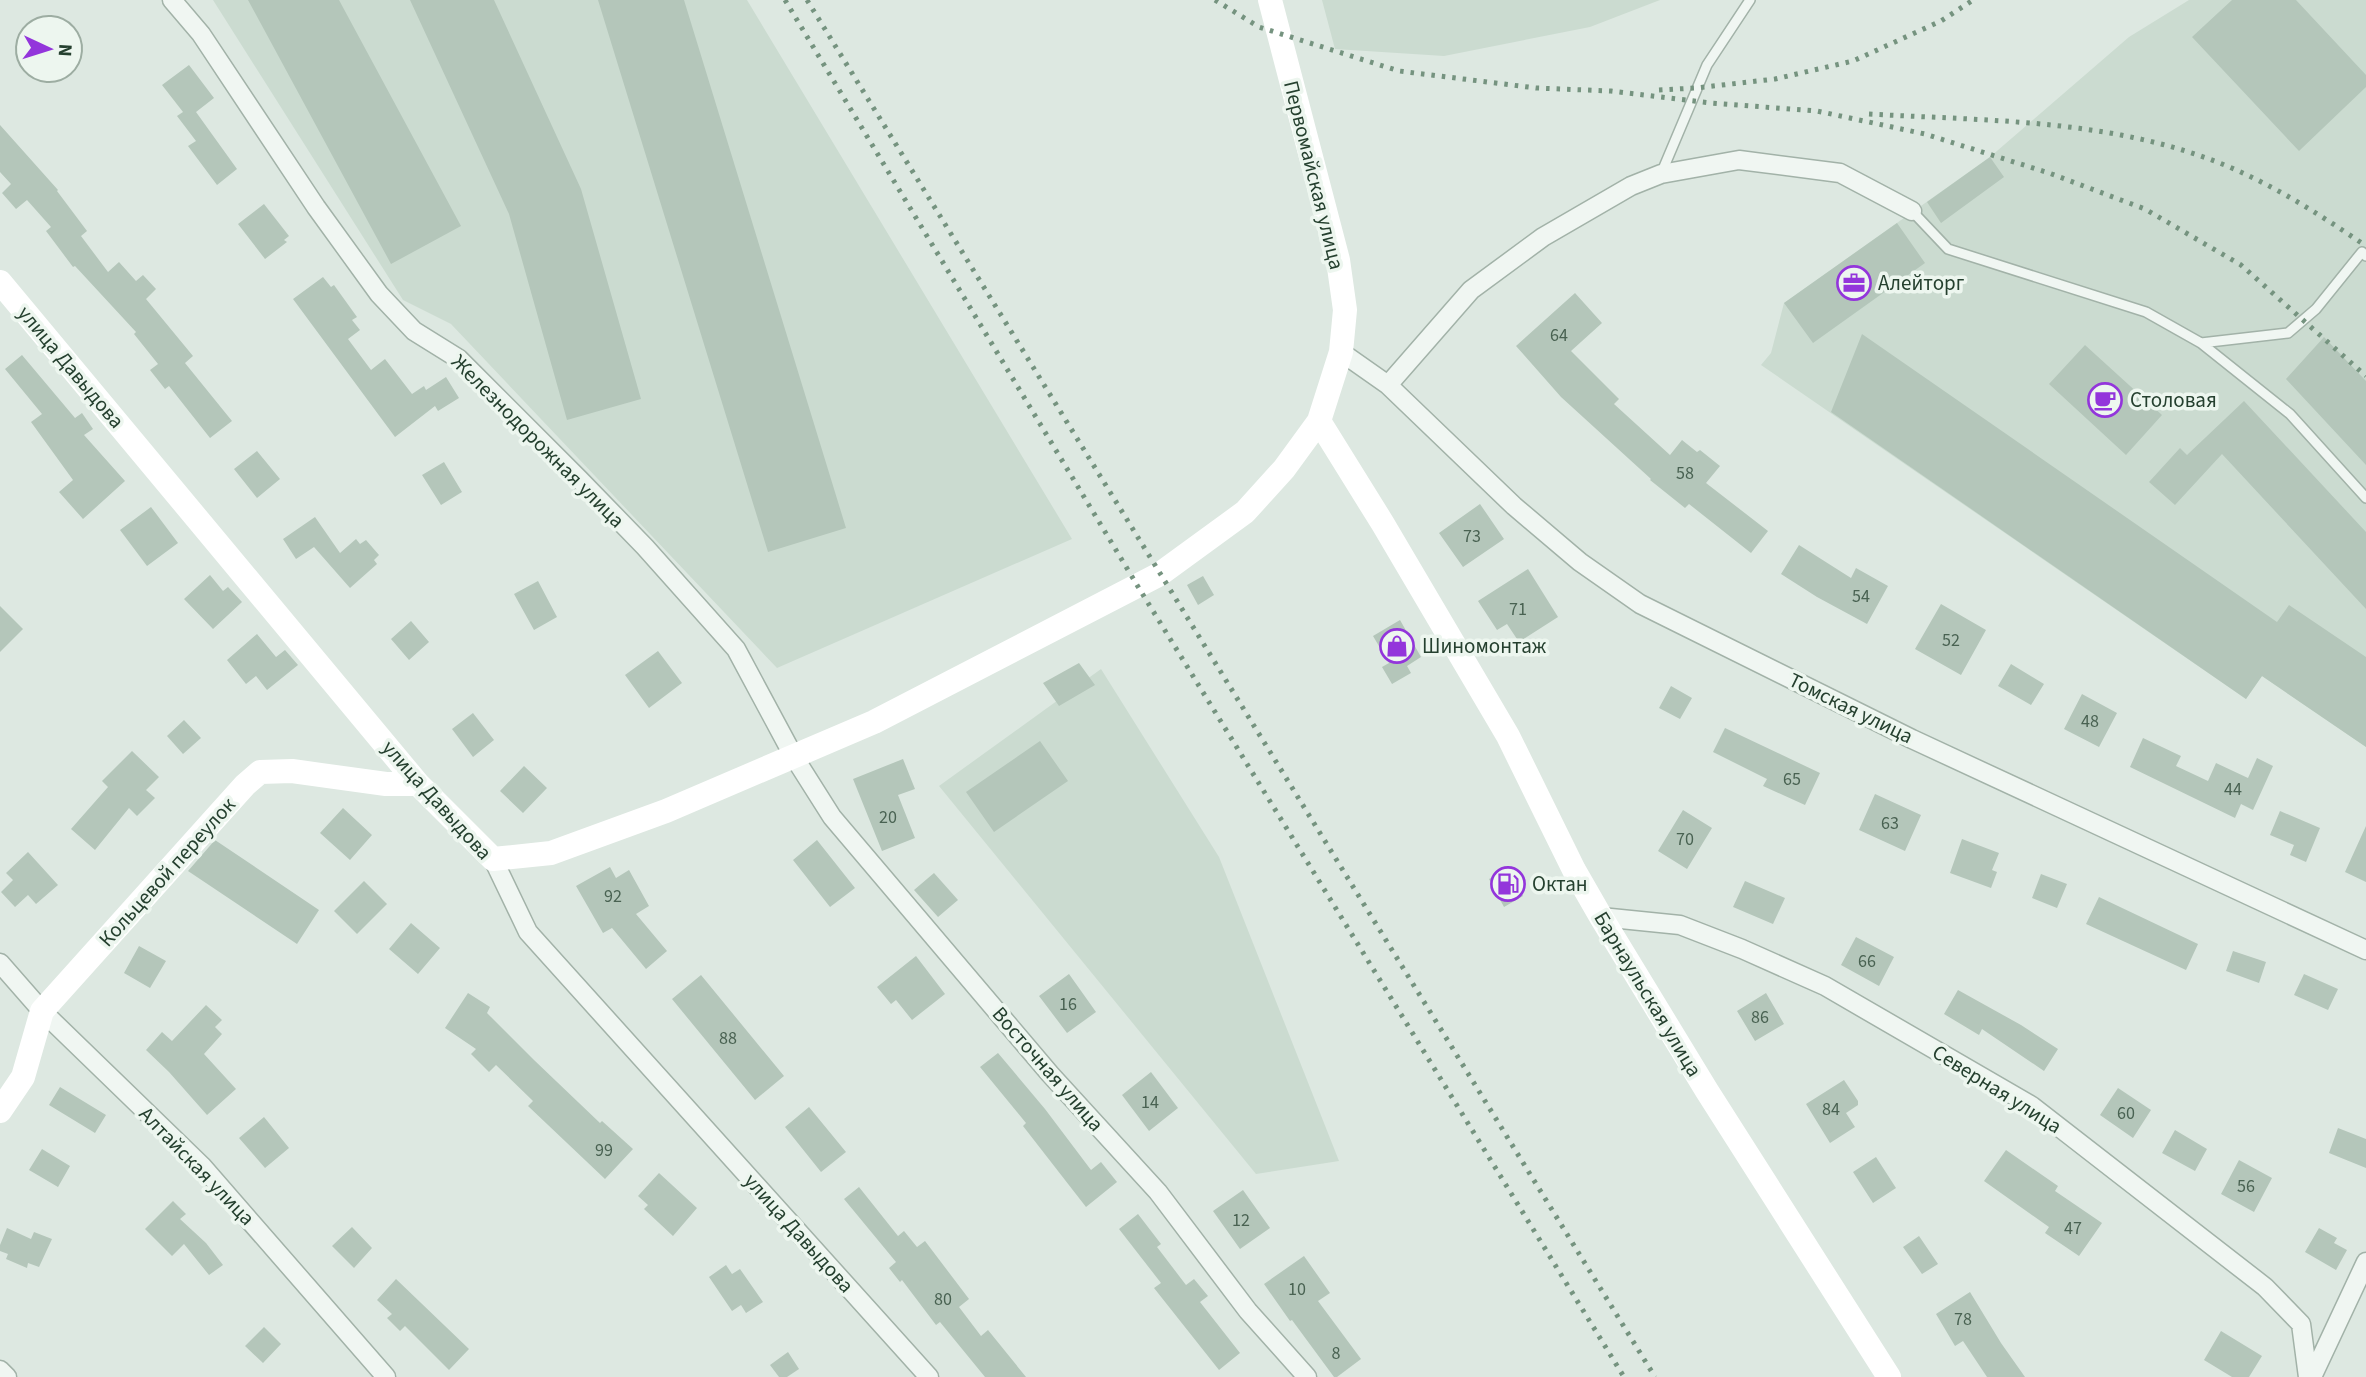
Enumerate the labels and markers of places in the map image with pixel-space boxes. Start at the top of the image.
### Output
office icon: Алейторг [1835,264,1873,302]
place label: Алейторг [1878,268,1965,298]
cafe icon: Столовая [2086,381,2124,419]
place label: Столовая [2130,385,2217,415]
shop icon: Шиномонтаж [1378,627,1416,665]
place label: Шиномонтаж [1422,631,1547,661]
fuel station icon: Октан [1489,865,1527,903]
place label: Октан [1532,869,1588,899]

